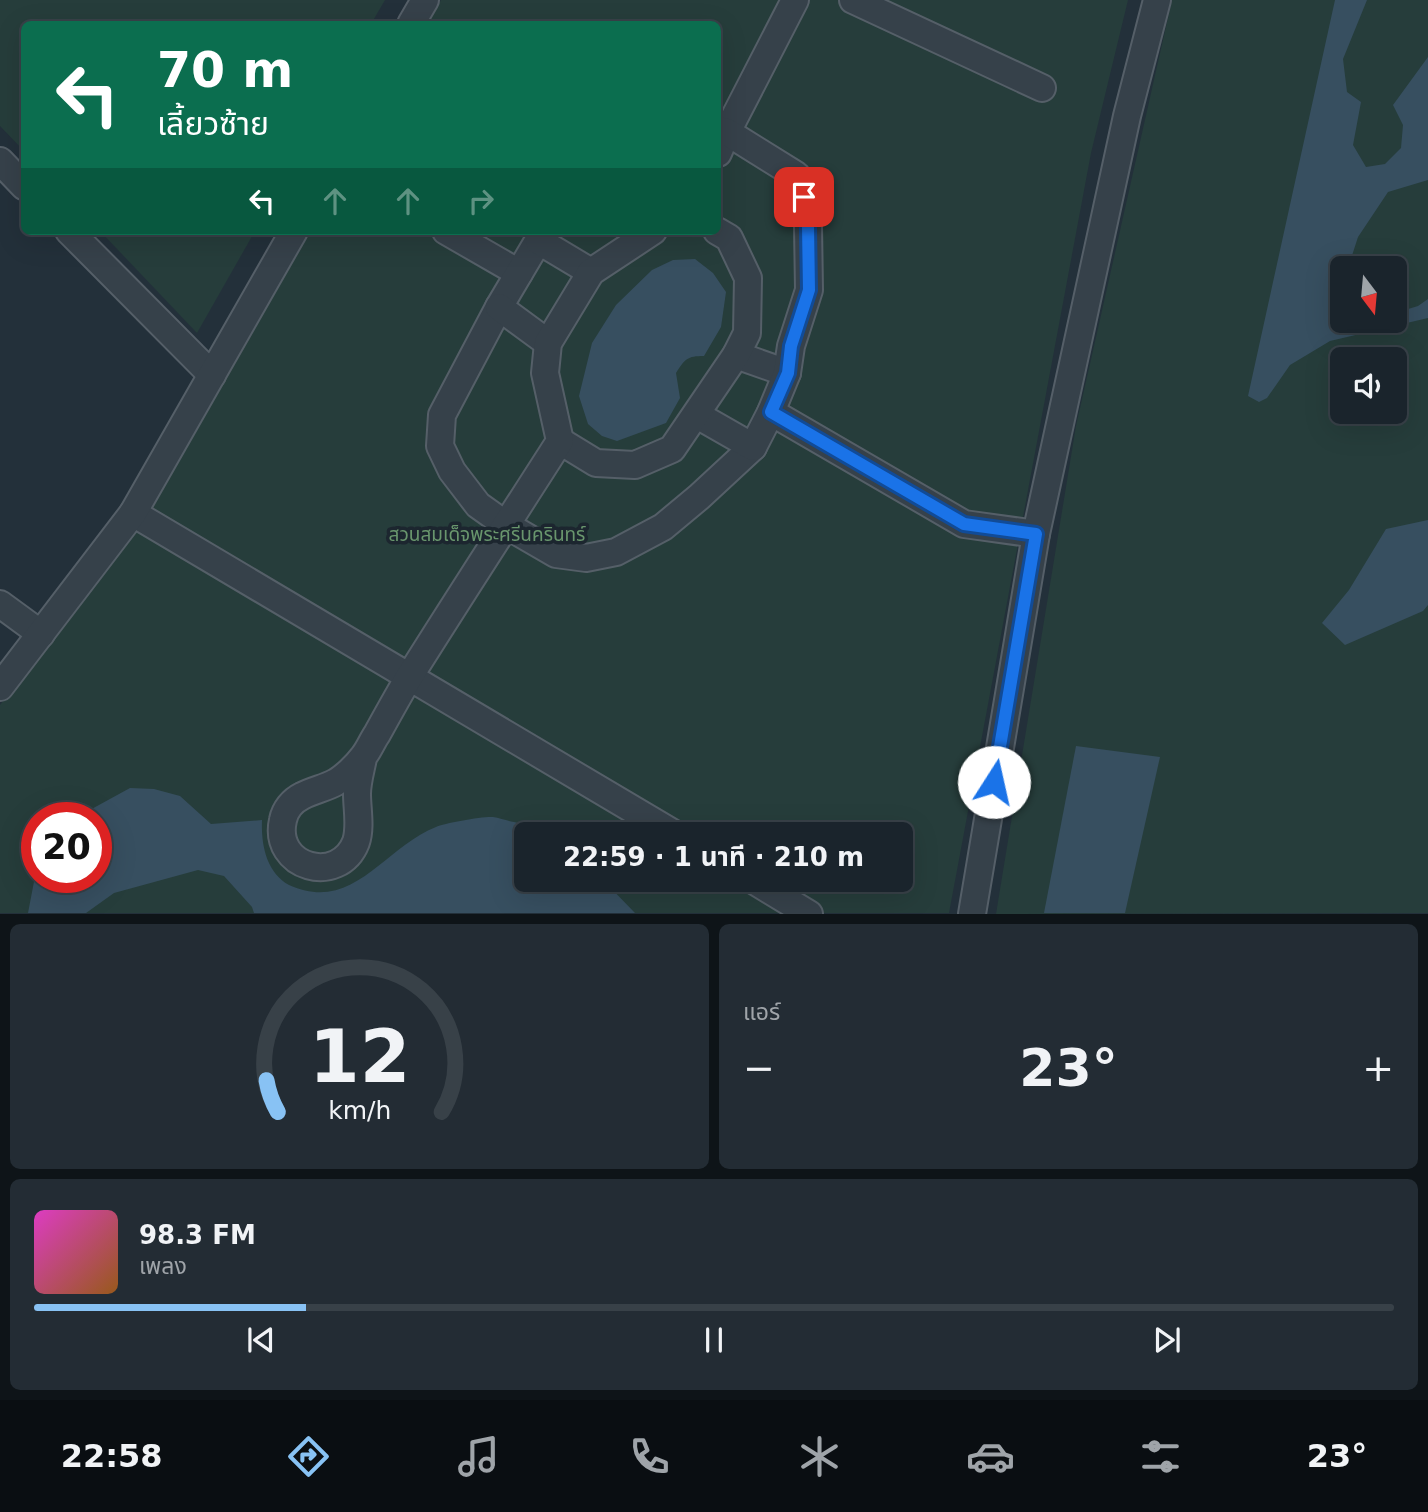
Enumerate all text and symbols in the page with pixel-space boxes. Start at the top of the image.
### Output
text: 70 m [157,42,293,99]
icon: left [42,49,133,140]
text: เลี้ยวซ้าย [157,105,269,143]
pin [774,167,834,227]
icon: arrive [785,178,823,216]
icon: left [243,182,281,220]
icon: ahead [316,182,354,220]
icon: ahead [389,182,427,220]
icon: right [462,182,500,220]
north arrow [1330,256,1407,332]
map controls [1330,256,1407,424]
button: sound [1330,347,1407,424]
park label: สวนสมเด็จพระศรีนครินทร์ [389,523,586,545]
position arrow [957,745,1031,819]
speed limit sign: 20 [21,802,112,893]
text: 22:59 · 1 นาที · 210 m [563,842,864,872]
text: แอร์ [743,999,780,1025]
text: 12 [309,1015,410,1100]
text: 23° [1019,1038,1118,1098]
text: − [743,1046,775,1090]
text: + [1362,1046,1394,1090]
text: km/h [328,1096,391,1125]
text: 98.3 FM [139,1220,256,1250]
text: เพลง [139,1253,187,1279]
icon: previous [242,1321,280,1359]
icon: pause [695,1321,733,1359]
icon: next [1148,1321,1186,1359]
icon: directions [284,1432,333,1481]
icon: music [454,1432,503,1481]
icon: phone [625,1432,674,1481]
icon: climate [795,1432,844,1481]
icon: car [966,1432,1015,1481]
icon: filters [1136,1432,1185,1481]
text: 22:58 [61,1437,163,1475]
text: 23° [1307,1437,1367,1475]

